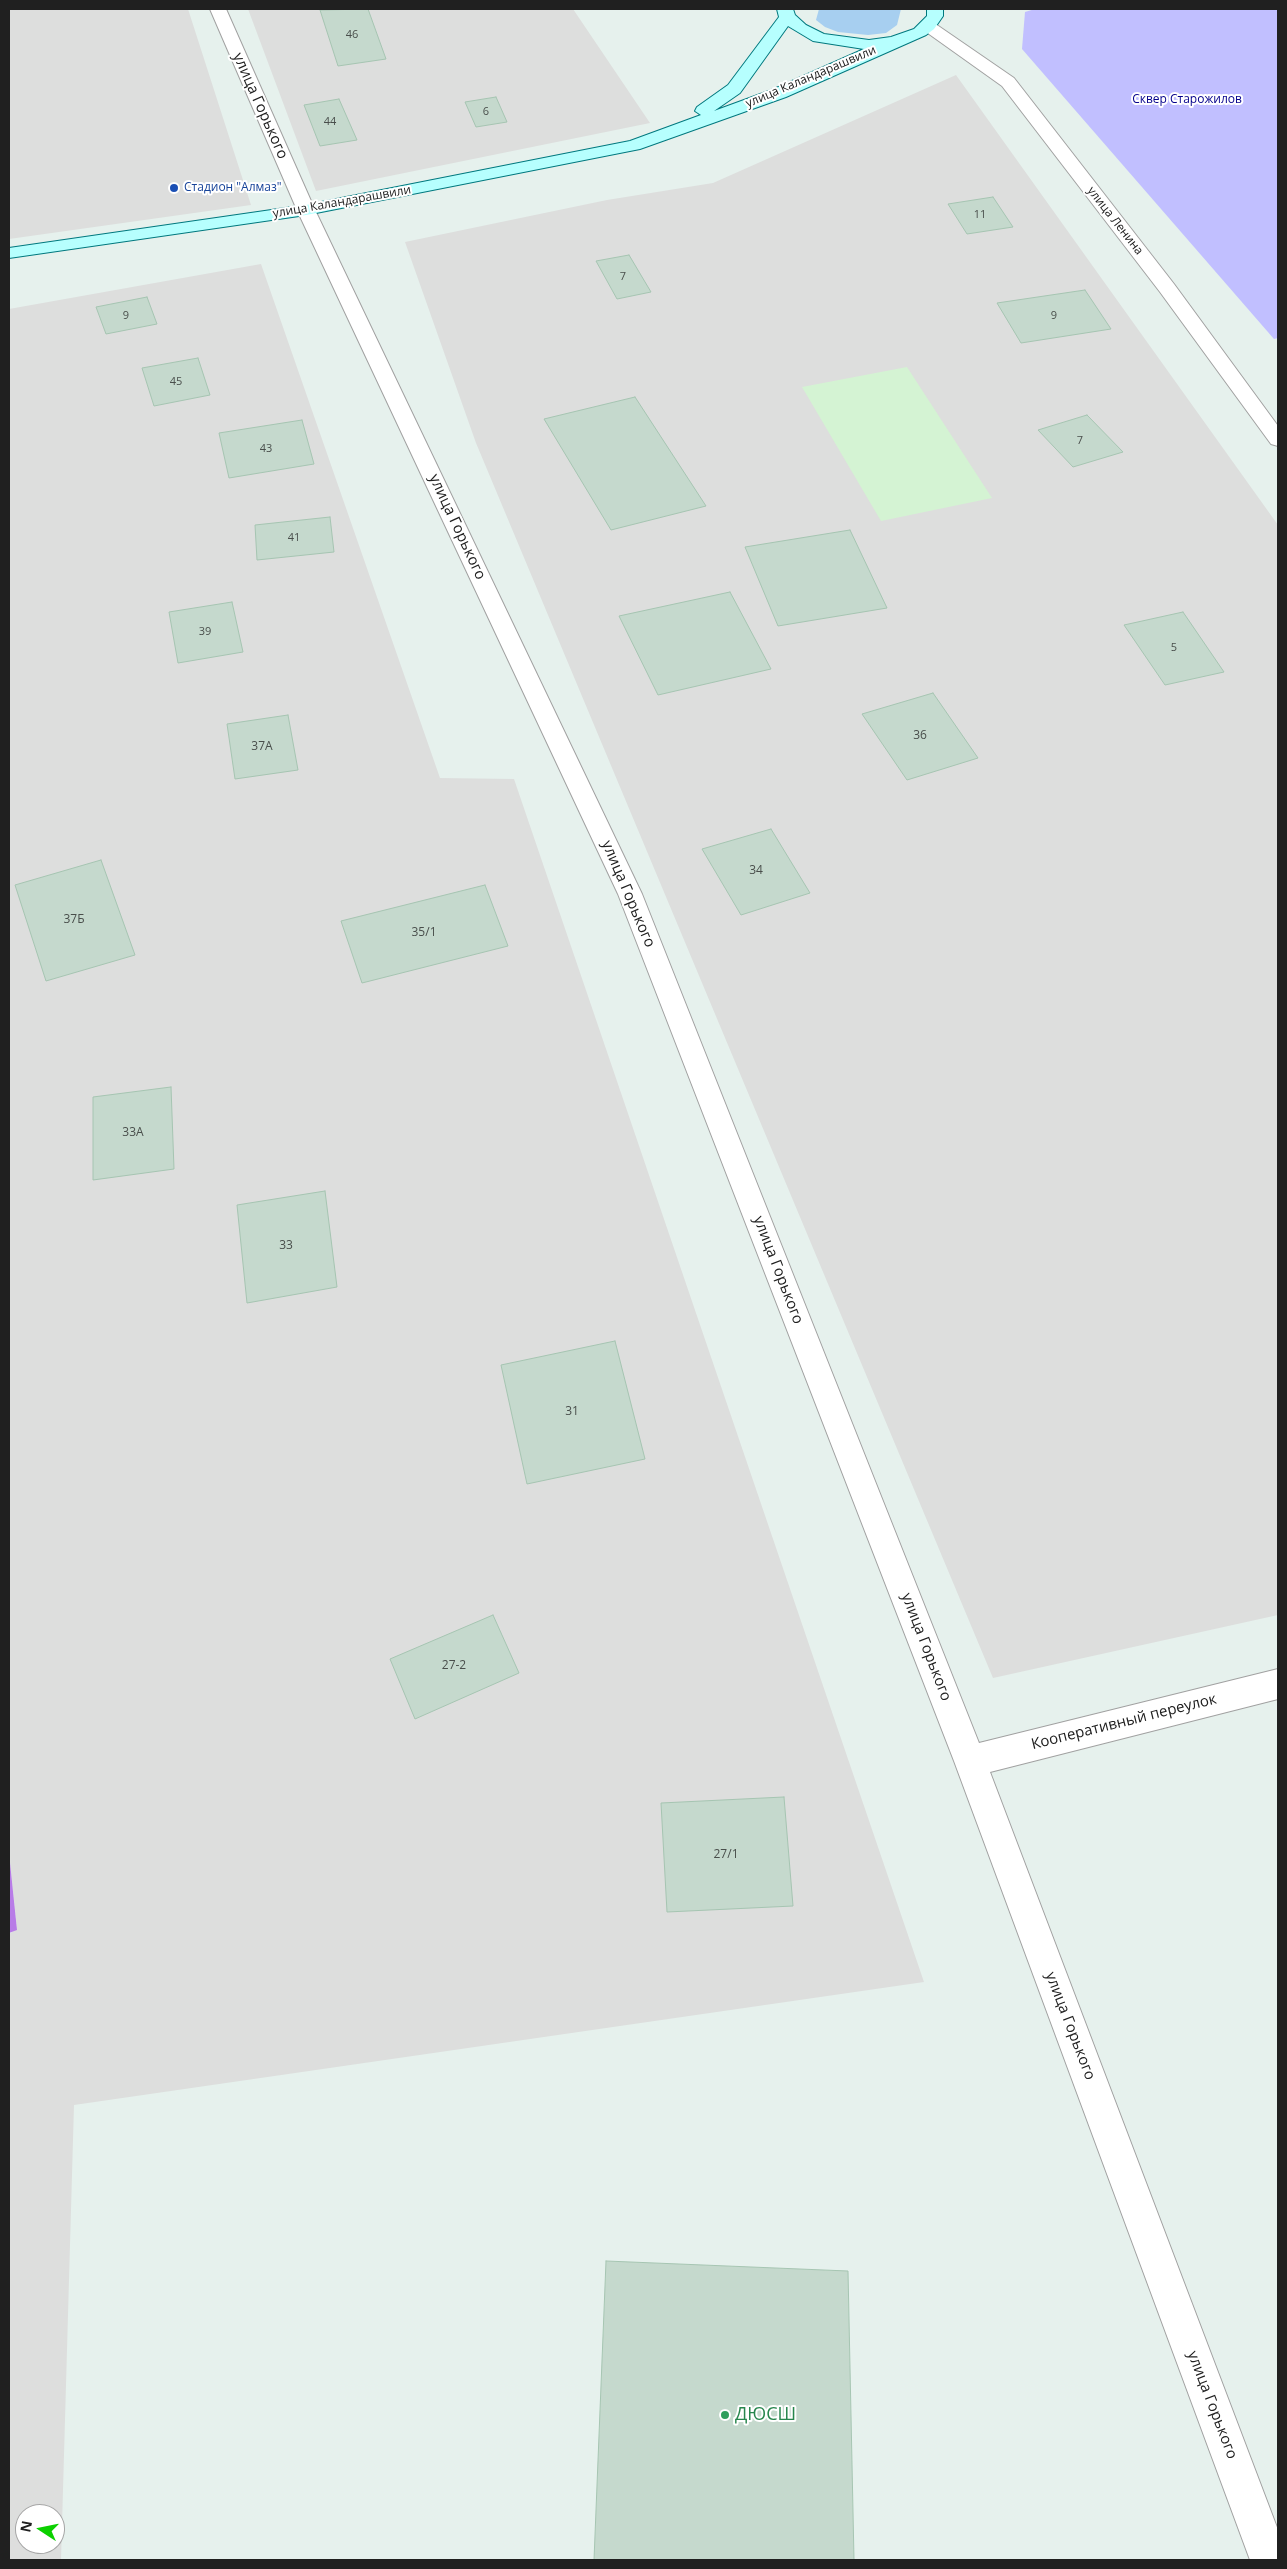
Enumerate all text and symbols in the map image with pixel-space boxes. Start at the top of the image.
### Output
house number: 46 [346,28,358,42]
street label: улица Каландарашвили [744,43,878,111]
street label: улица Горького [229,50,291,162]
park label: Cквер Старожилов [1132,93,1242,107]
house number: 6 [483,105,489,119]
house number: 44 [324,115,336,129]
place label: Стадион "Алмаз" [184,181,282,195]
marker: Стадион "Алмаз" [168,182,180,194]
street label: улица Каландарашвили [272,183,412,221]
street label: улица Ленина [1084,184,1146,258]
house number: 11 [974,208,986,222]
house number: 7 [620,270,626,284]
house number: 9 [123,309,129,323]
house number: 9 [1051,309,1057,323]
house number: 45 [170,375,182,389]
house number: 7 [1077,434,1083,448]
house number: 43 [260,442,272,456]
street label: улица Горького [425,471,489,583]
house number: 41 [288,531,300,545]
house number: 39 [199,625,211,639]
house number: 5 [1171,641,1177,655]
house number: 36 [913,729,927,743]
house number: 37А [251,740,273,754]
street label: улица Горького [597,838,659,950]
house number: 34 [749,864,763,878]
house number: 37Б [63,913,85,927]
house number: 35/1 [412,926,436,940]
house number: 33А [122,1126,144,1140]
street label: улица Горького [749,1213,807,1327]
house number: 33 [279,1239,293,1253]
house number: 31 [565,1405,579,1419]
street label: улица Горького [897,1590,955,1704]
house number: 27-2 [442,1659,466,1673]
street label: Кооперативный переулок [1030,1690,1218,1754]
house number: 27/1 [714,1848,738,1862]
street label: улица Горького [1041,1969,1099,2083]
street label: улица Горького [1183,2348,1241,2462]
place label: ДЮСШ [735,2404,796,2426]
marker: ДЮСШ [719,2409,731,2421]
north arrow [15,2504,65,2554]
text: N [15,2519,36,2534]

